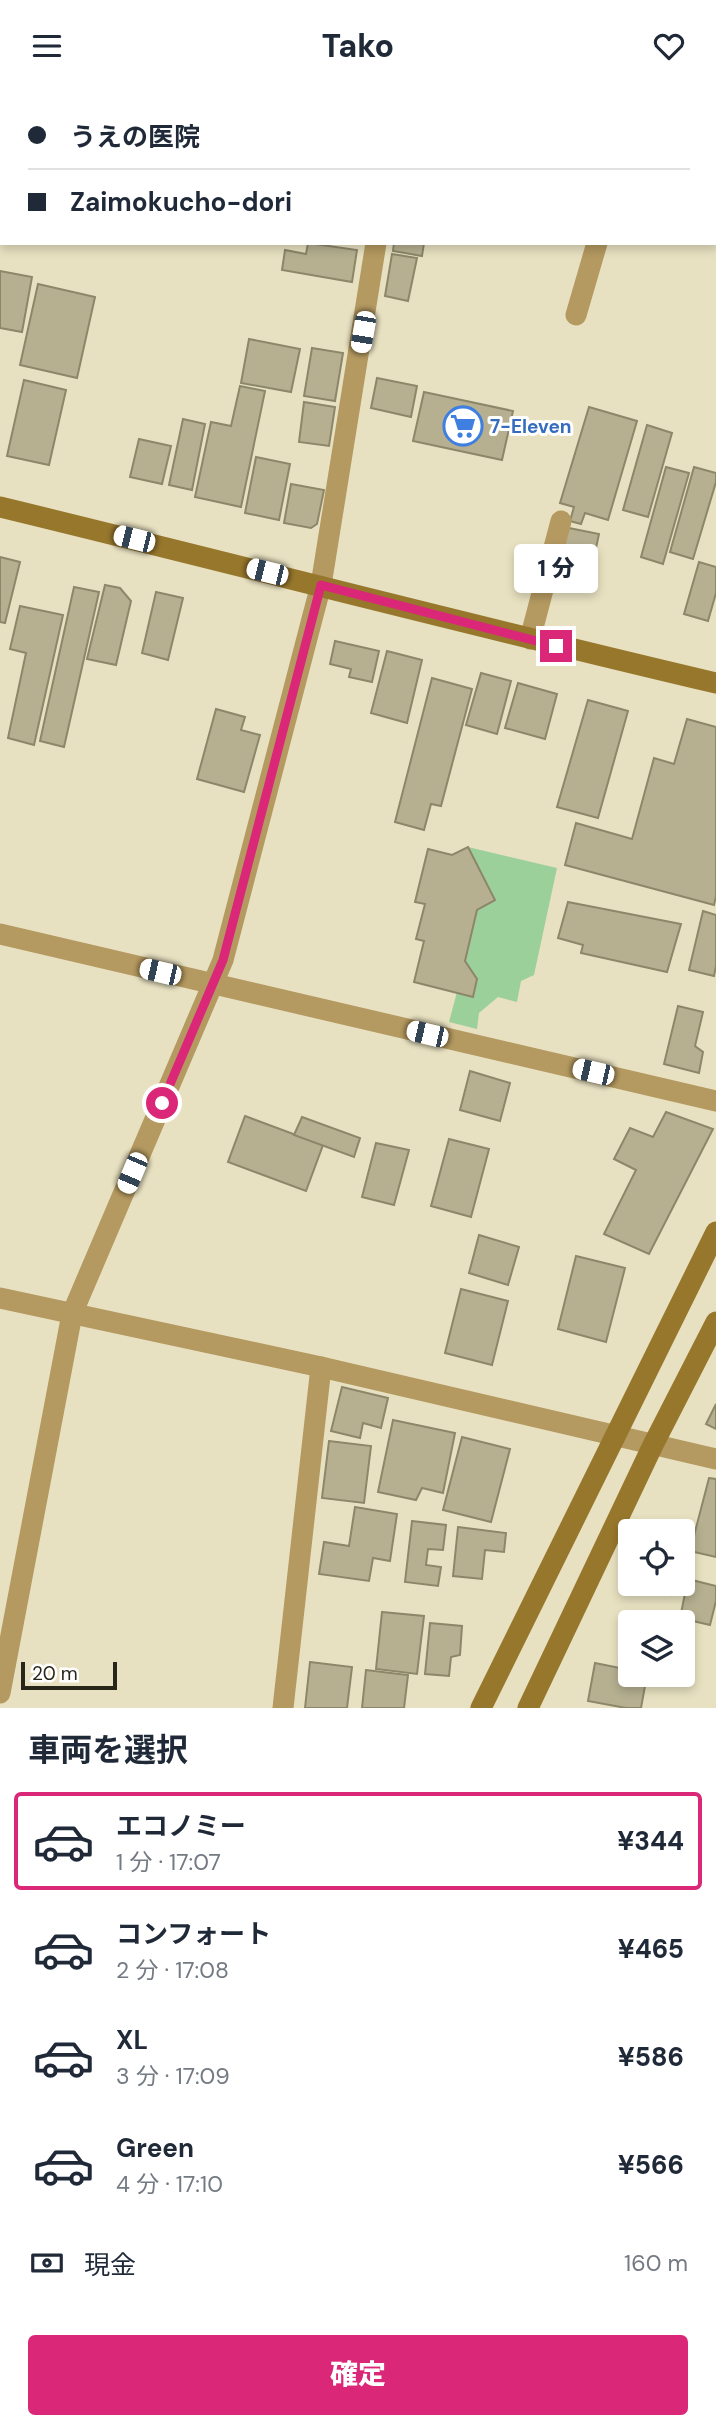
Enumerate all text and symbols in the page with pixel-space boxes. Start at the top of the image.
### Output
text: Tako [322,25,394,67]
icon: menu [28,27,66,65]
icon: heart [650,27,688,65]
text: うえの医院 [70,120,200,154]
text: Zaimokucho-dori [70,185,292,219]
car [350,309,377,355]
supermarket icon: 7-Eleven [442,405,484,447]
place label: 7-Eleven [490,414,572,439]
car [112,524,157,554]
callout: 1 分 [514,545,598,594]
text: 1 分 [538,553,574,583]
car [245,557,290,587]
route end [540,630,572,662]
car [138,957,183,987]
car [405,1019,450,1049]
car [571,1057,616,1087]
route start [146,1087,178,1119]
car [115,1150,150,1196]
map controls [618,1519,695,1687]
button: locate [618,1519,695,1596]
button: layers [618,1610,695,1687]
scale bar [21,1659,117,1691]
text: 20 m [32,1661,78,1686]
text: 車両を選択 [28,1729,188,1771]
text: エコノミー [116,1809,246,1843]
icon: car [32,1810,95,1873]
text: ¥344 [617,1824,684,1858]
text: 1 分 · 17:07 [116,1847,221,1877]
text: コンフォート [116,1917,271,1951]
icon: car [32,1918,95,1981]
text: ¥465 [618,1932,684,1966]
text: 2 分 · 17:08 [116,1955,229,1985]
text: XL [116,2023,148,2057]
icon: car [32,2026,95,2089]
text: ¥586 [618,2040,684,2074]
text: 3 分 · 17:09 [116,2061,230,2091]
text: Green [116,2131,194,2165]
icon: car [32,2134,95,2197]
text: ¥566 [618,2148,684,2182]
text: 4 分 · 17:10 [116,2169,223,2199]
icon: cash [28,2244,66,2282]
text: 現金 [84,2248,136,2282]
text: 160 m [624,2248,688,2278]
button: 確定 [28,2335,688,2415]

